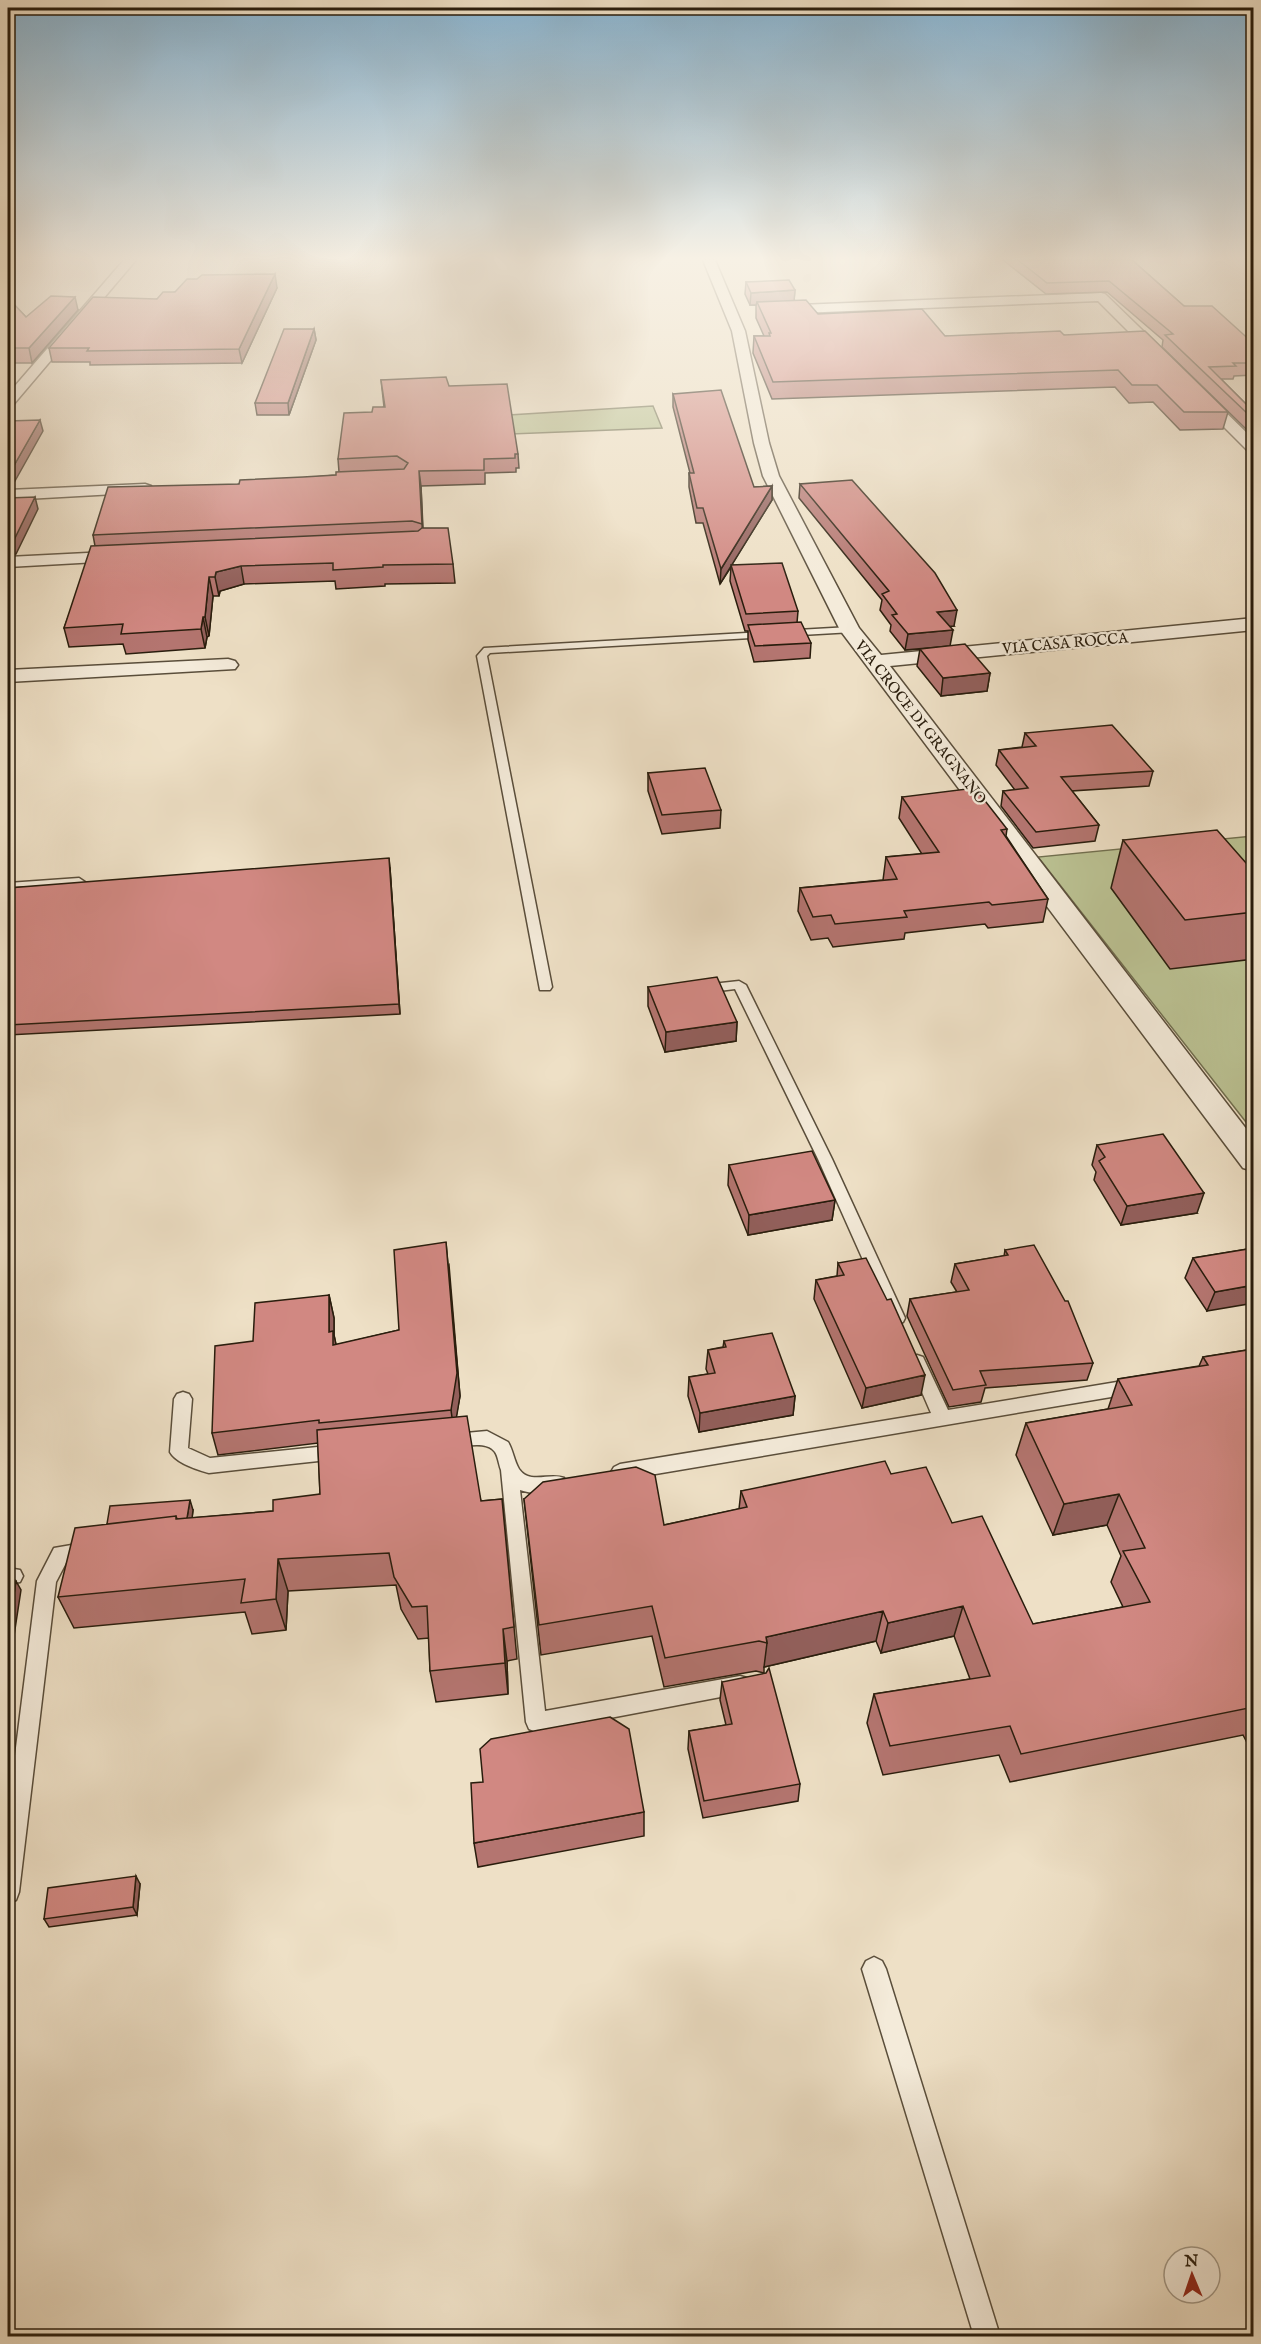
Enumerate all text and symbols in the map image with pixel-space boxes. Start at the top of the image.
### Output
street label: VIA CASA ROCCA [1000,628,1130,659]
street label: VIA CROCE DI GRAGNANO [850,636,991,808]
north arrow [1162,2245,1222,2305]
text: N [1183,2252,1199,2272]

